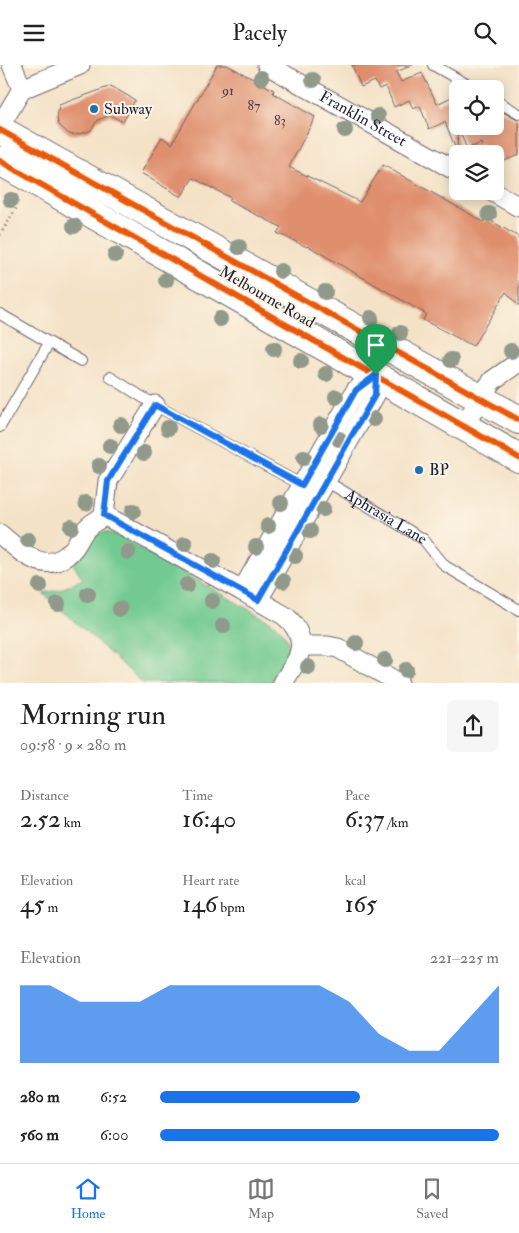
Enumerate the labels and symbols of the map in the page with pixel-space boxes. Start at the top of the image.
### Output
house number: 91 [221,82,234,99]
street label: Franklin Street [316,86,410,151]
house number: 87 [248,97,261,114]
place label: Subway [104,99,153,119]
marker: Subway [88,103,100,115]
house number: 83 [274,112,286,129]
street label: Melbourne Road [215,261,319,333]
pin [355,324,397,375]
place label: BP [429,460,449,480]
marker: BP [413,464,425,476]
street label: Aphrasia Lane [341,484,431,549]

